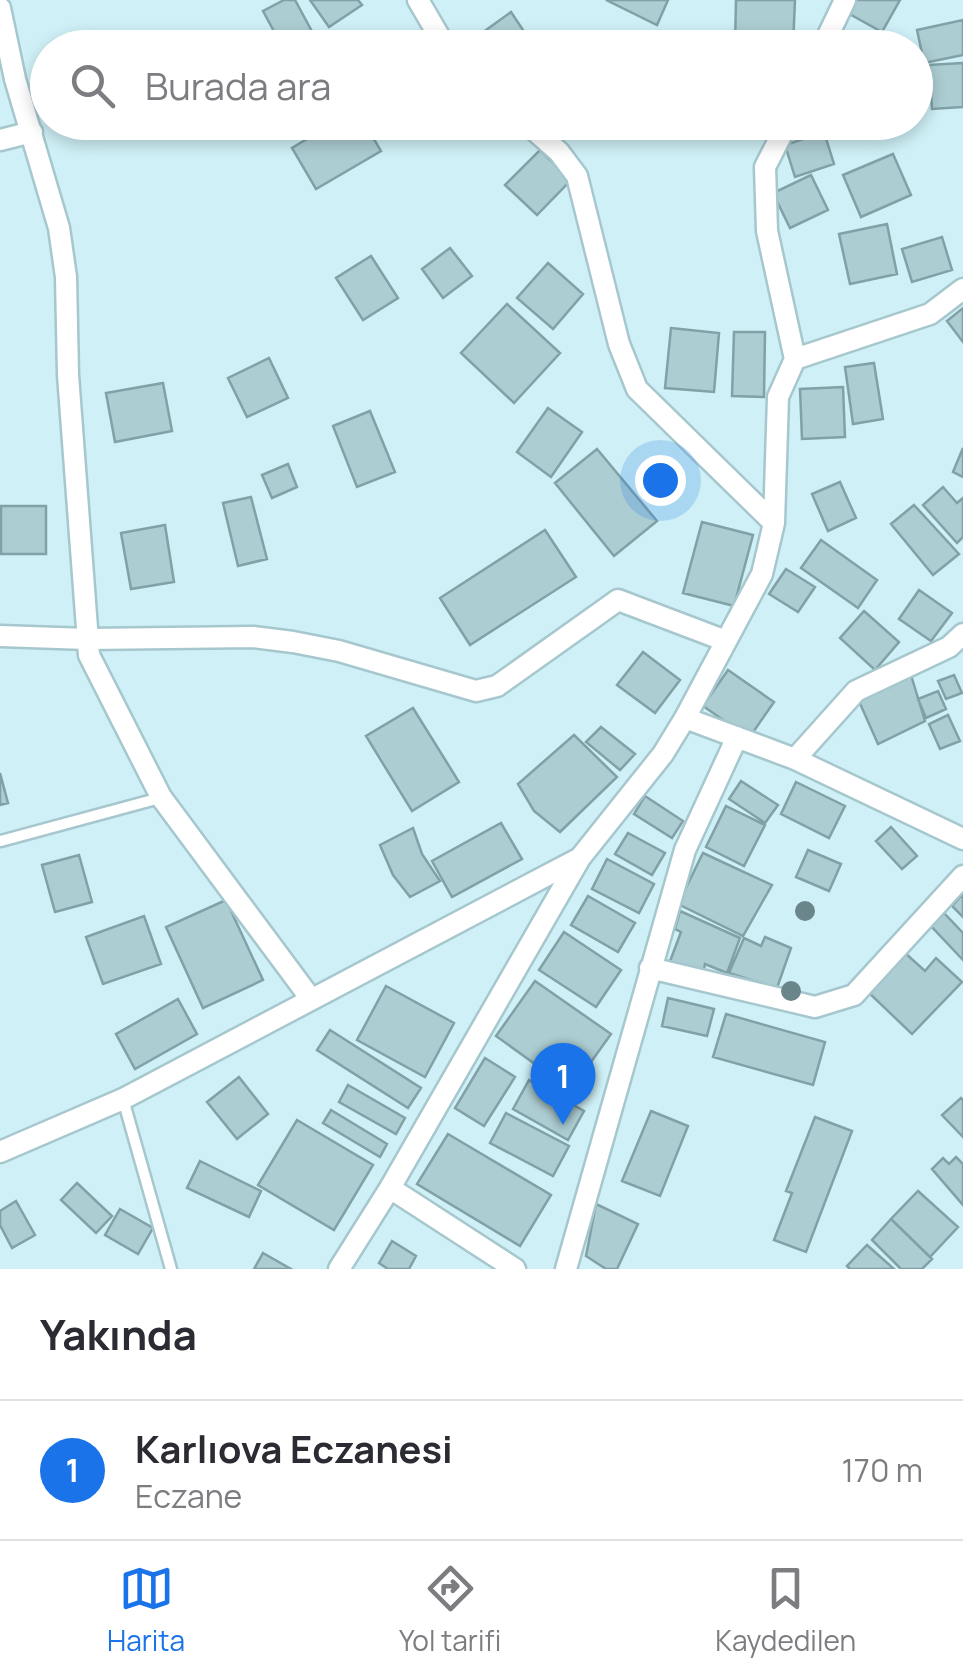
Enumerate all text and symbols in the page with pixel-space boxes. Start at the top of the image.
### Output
search box [30,30,933,140]
icon: search [65,58,120,113]
text: Burada ara [145,59,331,111]
your location [635,455,686,506]
pin: 1 [530,1042,596,1125]
text: Yakında [40,1305,197,1363]
text: Karlıova Eczanesi [135,1422,453,1474]
text: 1 [65,1448,80,1492]
text: 170 m [841,1448,923,1492]
text: Eczane [135,1474,242,1518]
tab: Harita [107,1561,185,1659]
tab: Yol tarifi [399,1561,501,1659]
tab: Kaydedilen [715,1561,856,1659]

